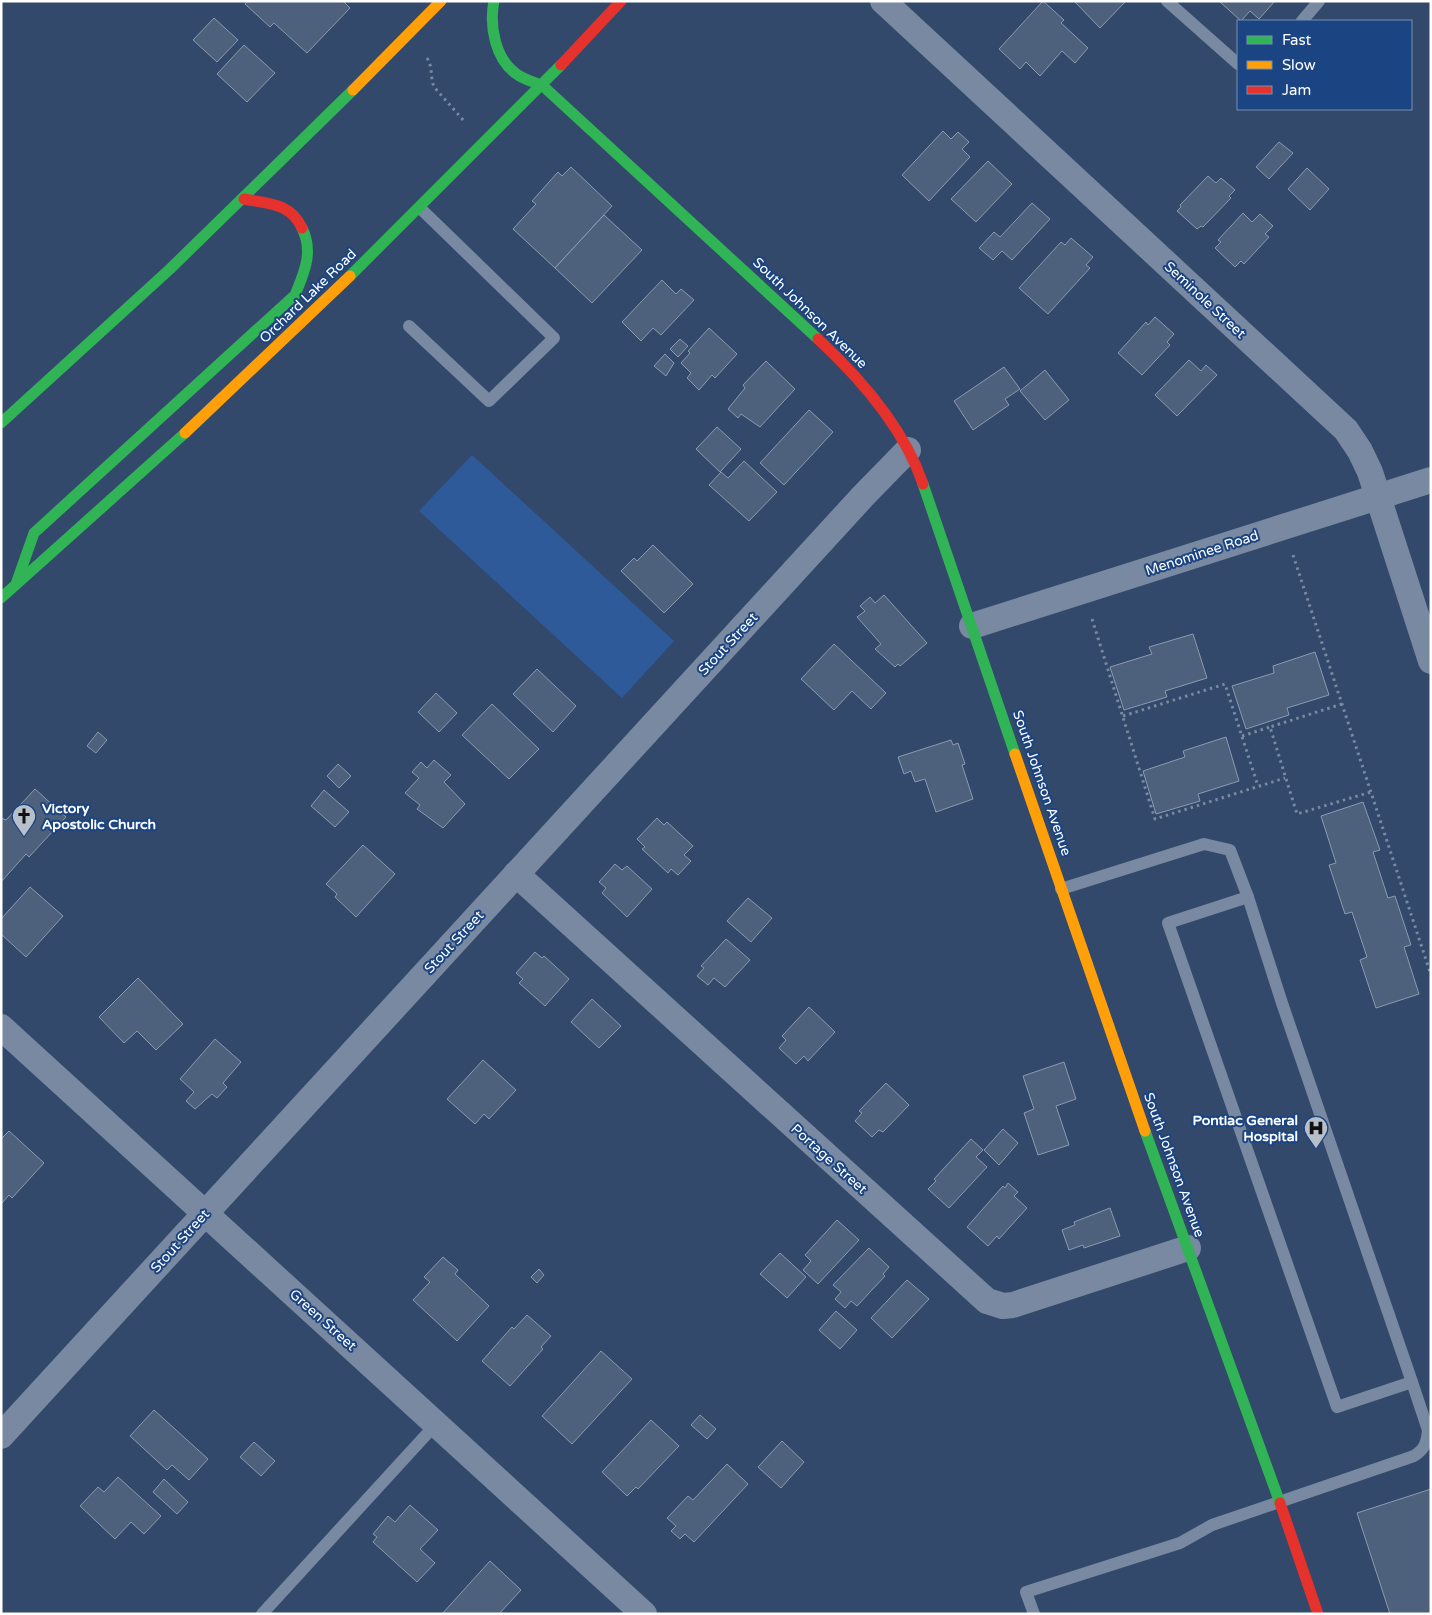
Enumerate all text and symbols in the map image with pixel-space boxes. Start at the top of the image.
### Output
legend [1237,20,1412,110]
text: Fast [1282,31,1312,49]
text: Slow [1282,56,1316,74]
text: Jam [1282,81,1311,99]
street label: Orchard Lake Road [256,245,360,347]
street label: South Johnson Avenue [749,254,871,372]
street label: Seminole Street [1161,258,1250,342]
street label: Menominee Road [1143,527,1261,579]
street label: Stout Street [695,609,762,679]
street label: South Johnson Avenue [1009,708,1075,858]
place label: Victory Apostolic Church [42,800,156,833]
church icon: Victory Apostolic Church [11,803,37,837]
street label: Stout Street [421,907,488,977]
street label: South Johnson Avenue [1140,1090,1208,1240]
place label: Pontiac General Hospital [1192,1112,1298,1145]
hospital icon: Pontiac General Hospital [1303,1115,1329,1149]
street label: Portage Street [787,1120,871,1198]
street label: Stout Street [147,1205,213,1276]
street label: Green Street [286,1286,360,1355]

